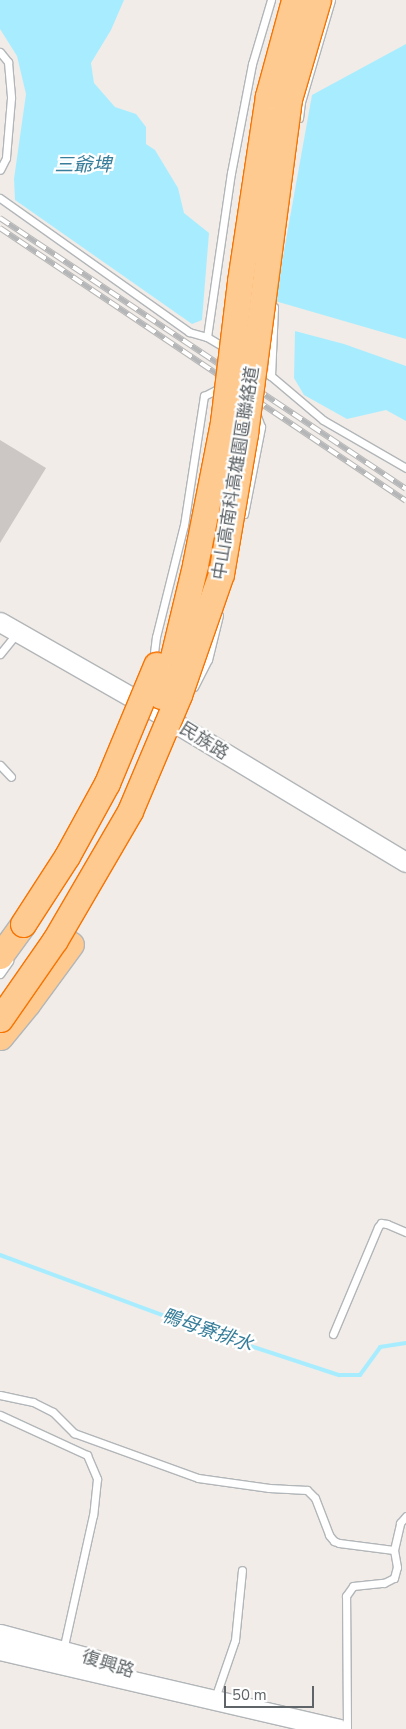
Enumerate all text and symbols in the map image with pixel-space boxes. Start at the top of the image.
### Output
water label: 三爺埤 [55,155,111,177]
street label: 中山高南科高雄園區聯絡道 [208,365,264,581]
street label: 民族路 [175,718,233,764]
water label: 鴨母寮排水 [158,1305,256,1357]
street label: 復興路 [79,1646,137,1682]
scale bar [226,1676,316,1708]
text: 50 m [232,1685,267,1705]

